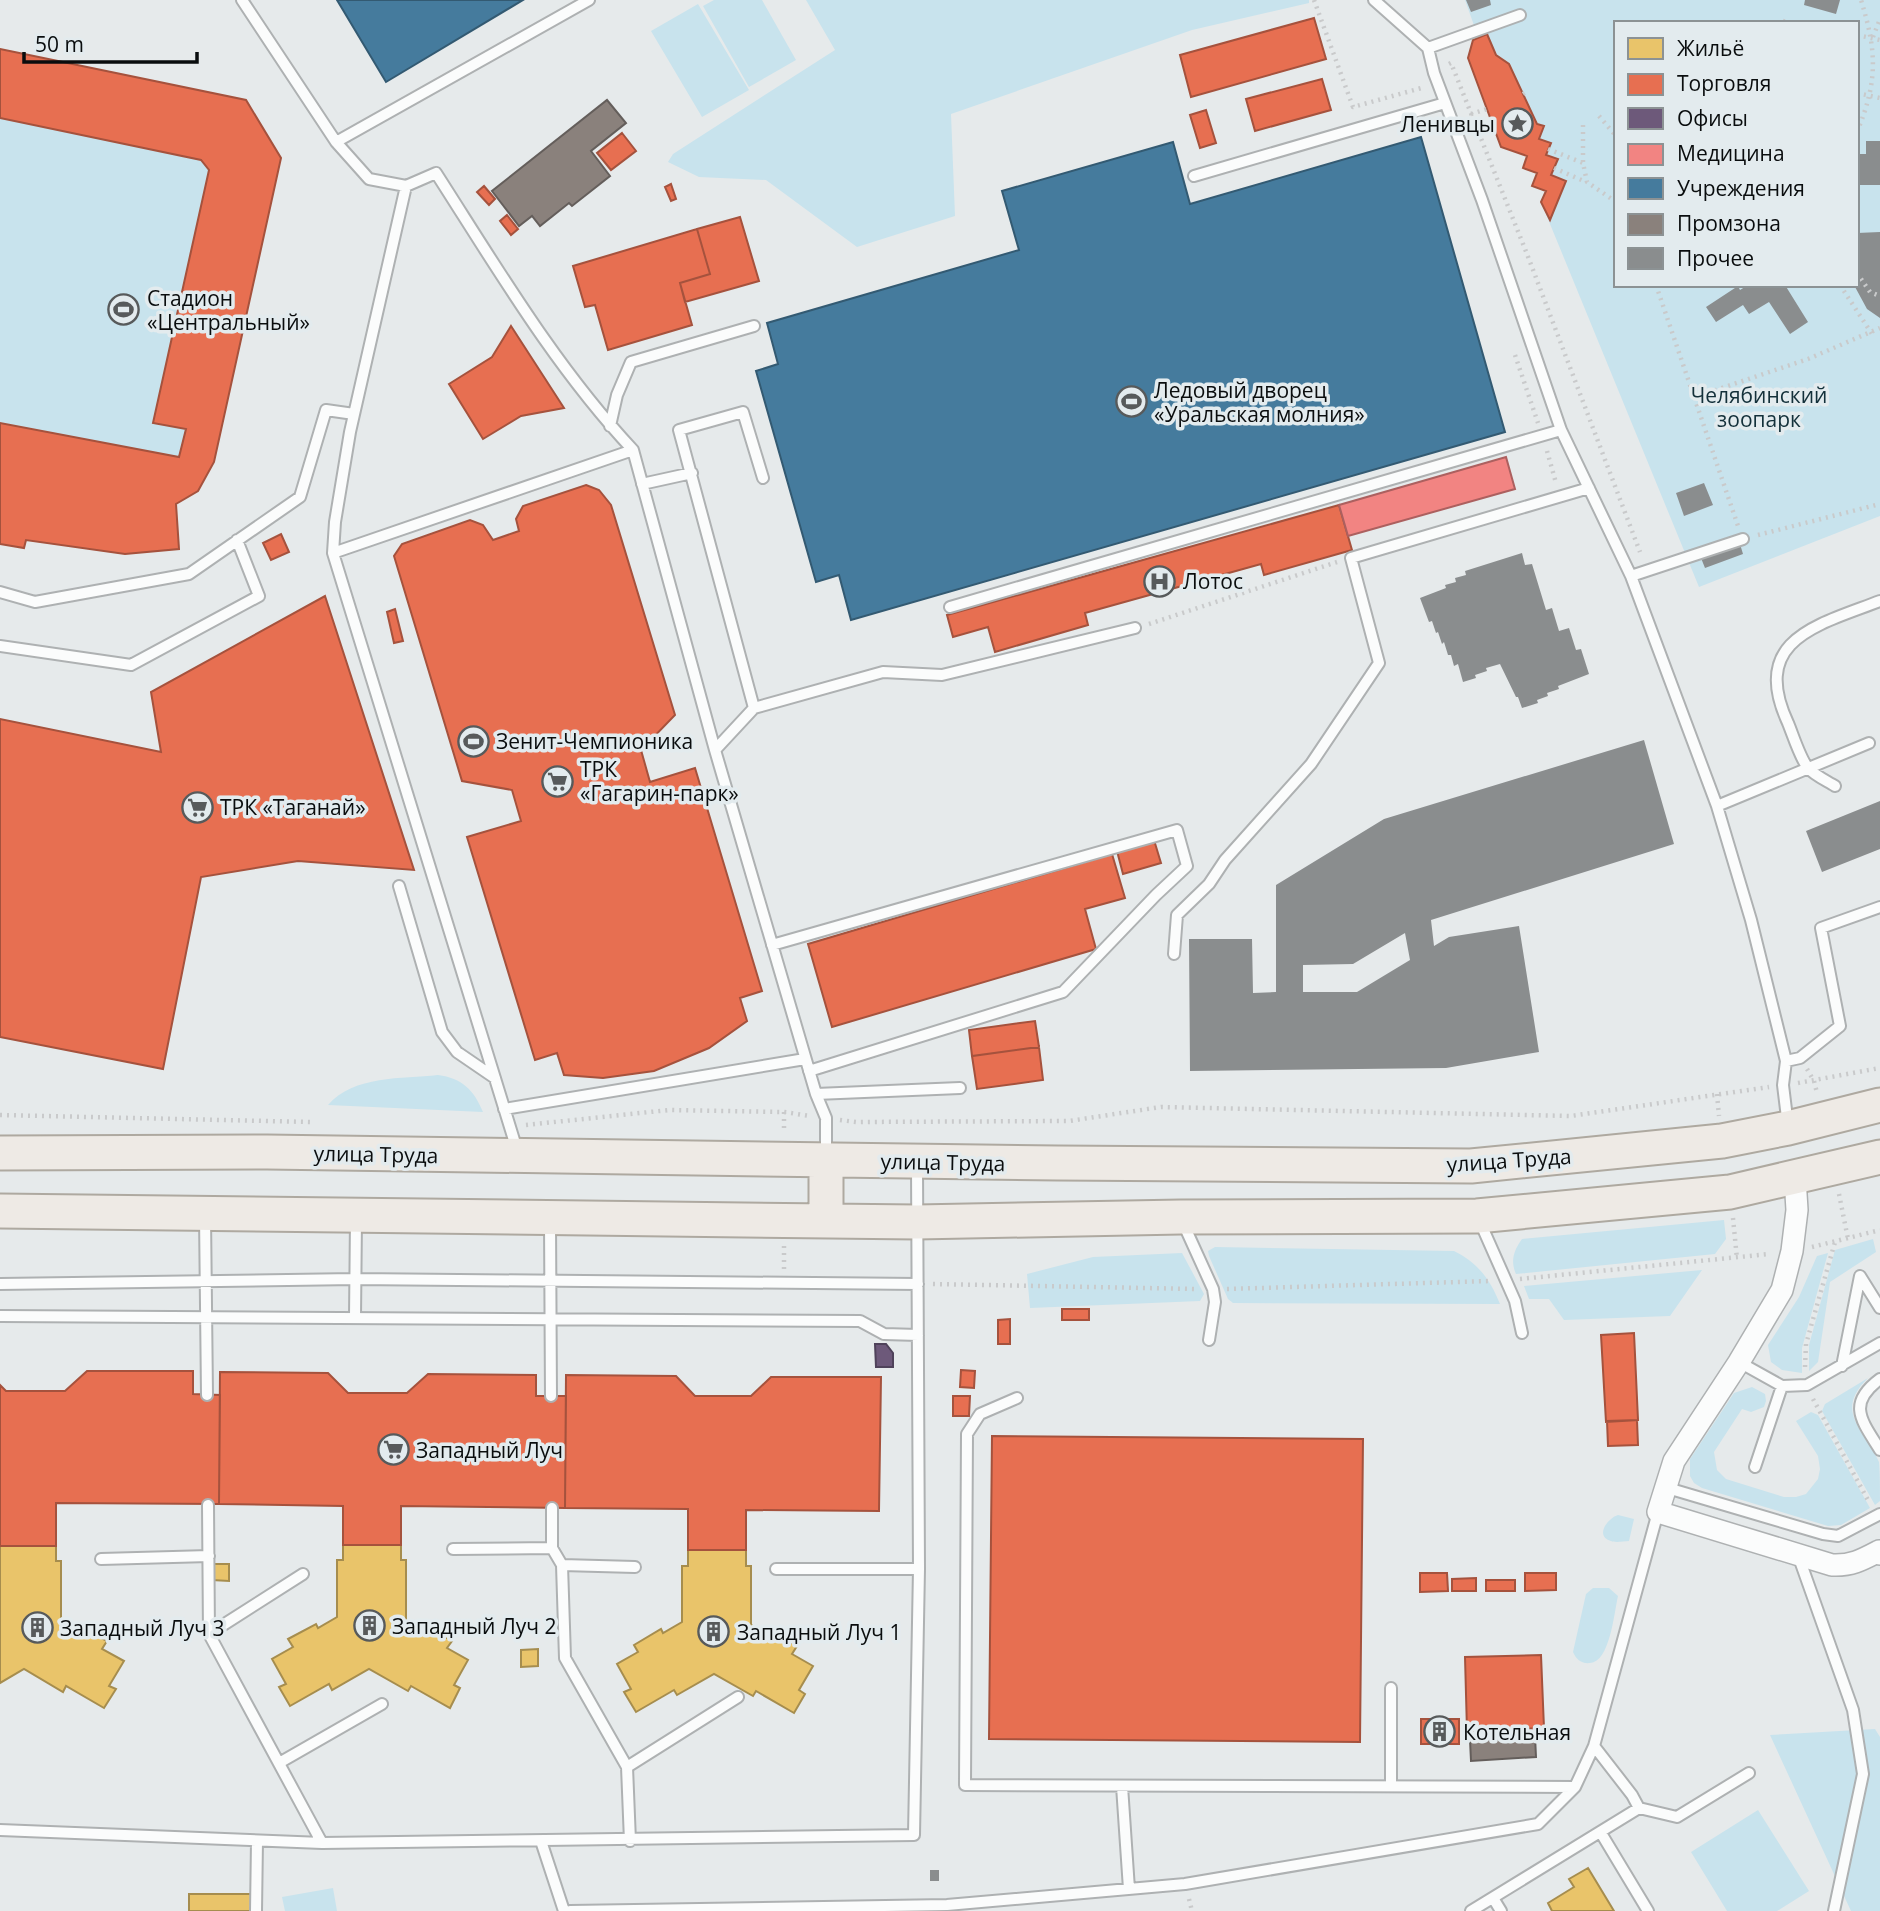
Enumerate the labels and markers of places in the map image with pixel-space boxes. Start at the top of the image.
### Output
place icon: Ленивцы [1501,107,1535,141]
place label: Ленивцы [1400,110,1495,138]
place label: Стадион «Центральный» [147,284,310,336]
sports icon: Стадион «Центральный» [107,293,141,327]
place label: Ледовый дворец «Уральская молния» [1154,376,1365,428]
sports icon: Ледовый дворец «Уральская молния» [1114,385,1148,419]
hospital icon: Лотос [1143,564,1177,598]
place label: Лотос [1183,567,1243,595]
sports icon: Зенит-Чемпионика [456,724,490,758]
place label: Зенит-Чемпионика [496,727,693,755]
place label: ТРК «Гагарин-парк» [580,755,739,807]
supermarket icon: ТРК «Гагарин-парк» [540,764,574,798]
supermarket icon: ТРК «Таганай» [180,790,214,824]
place label: ТРК «Таганай» [220,793,366,821]
supermarket icon: Западный Луч [376,1433,410,1467]
place label: Западный Луч [416,1436,563,1464]
building icon: Западный Луч 2 [352,1609,386,1643]
building icon: Западный Луч 3 [20,1611,54,1645]
place label: Западный Луч 2 [392,1612,556,1640]
place label: Западный Луч 3 [60,1614,224,1642]
building icon: Западный Луч 1 [697,1615,731,1649]
place label: Западный Луч 1 [737,1618,901,1646]
building icon: Котельная [1423,1715,1457,1749]
place label: Котельная [1463,1718,1571,1746]

